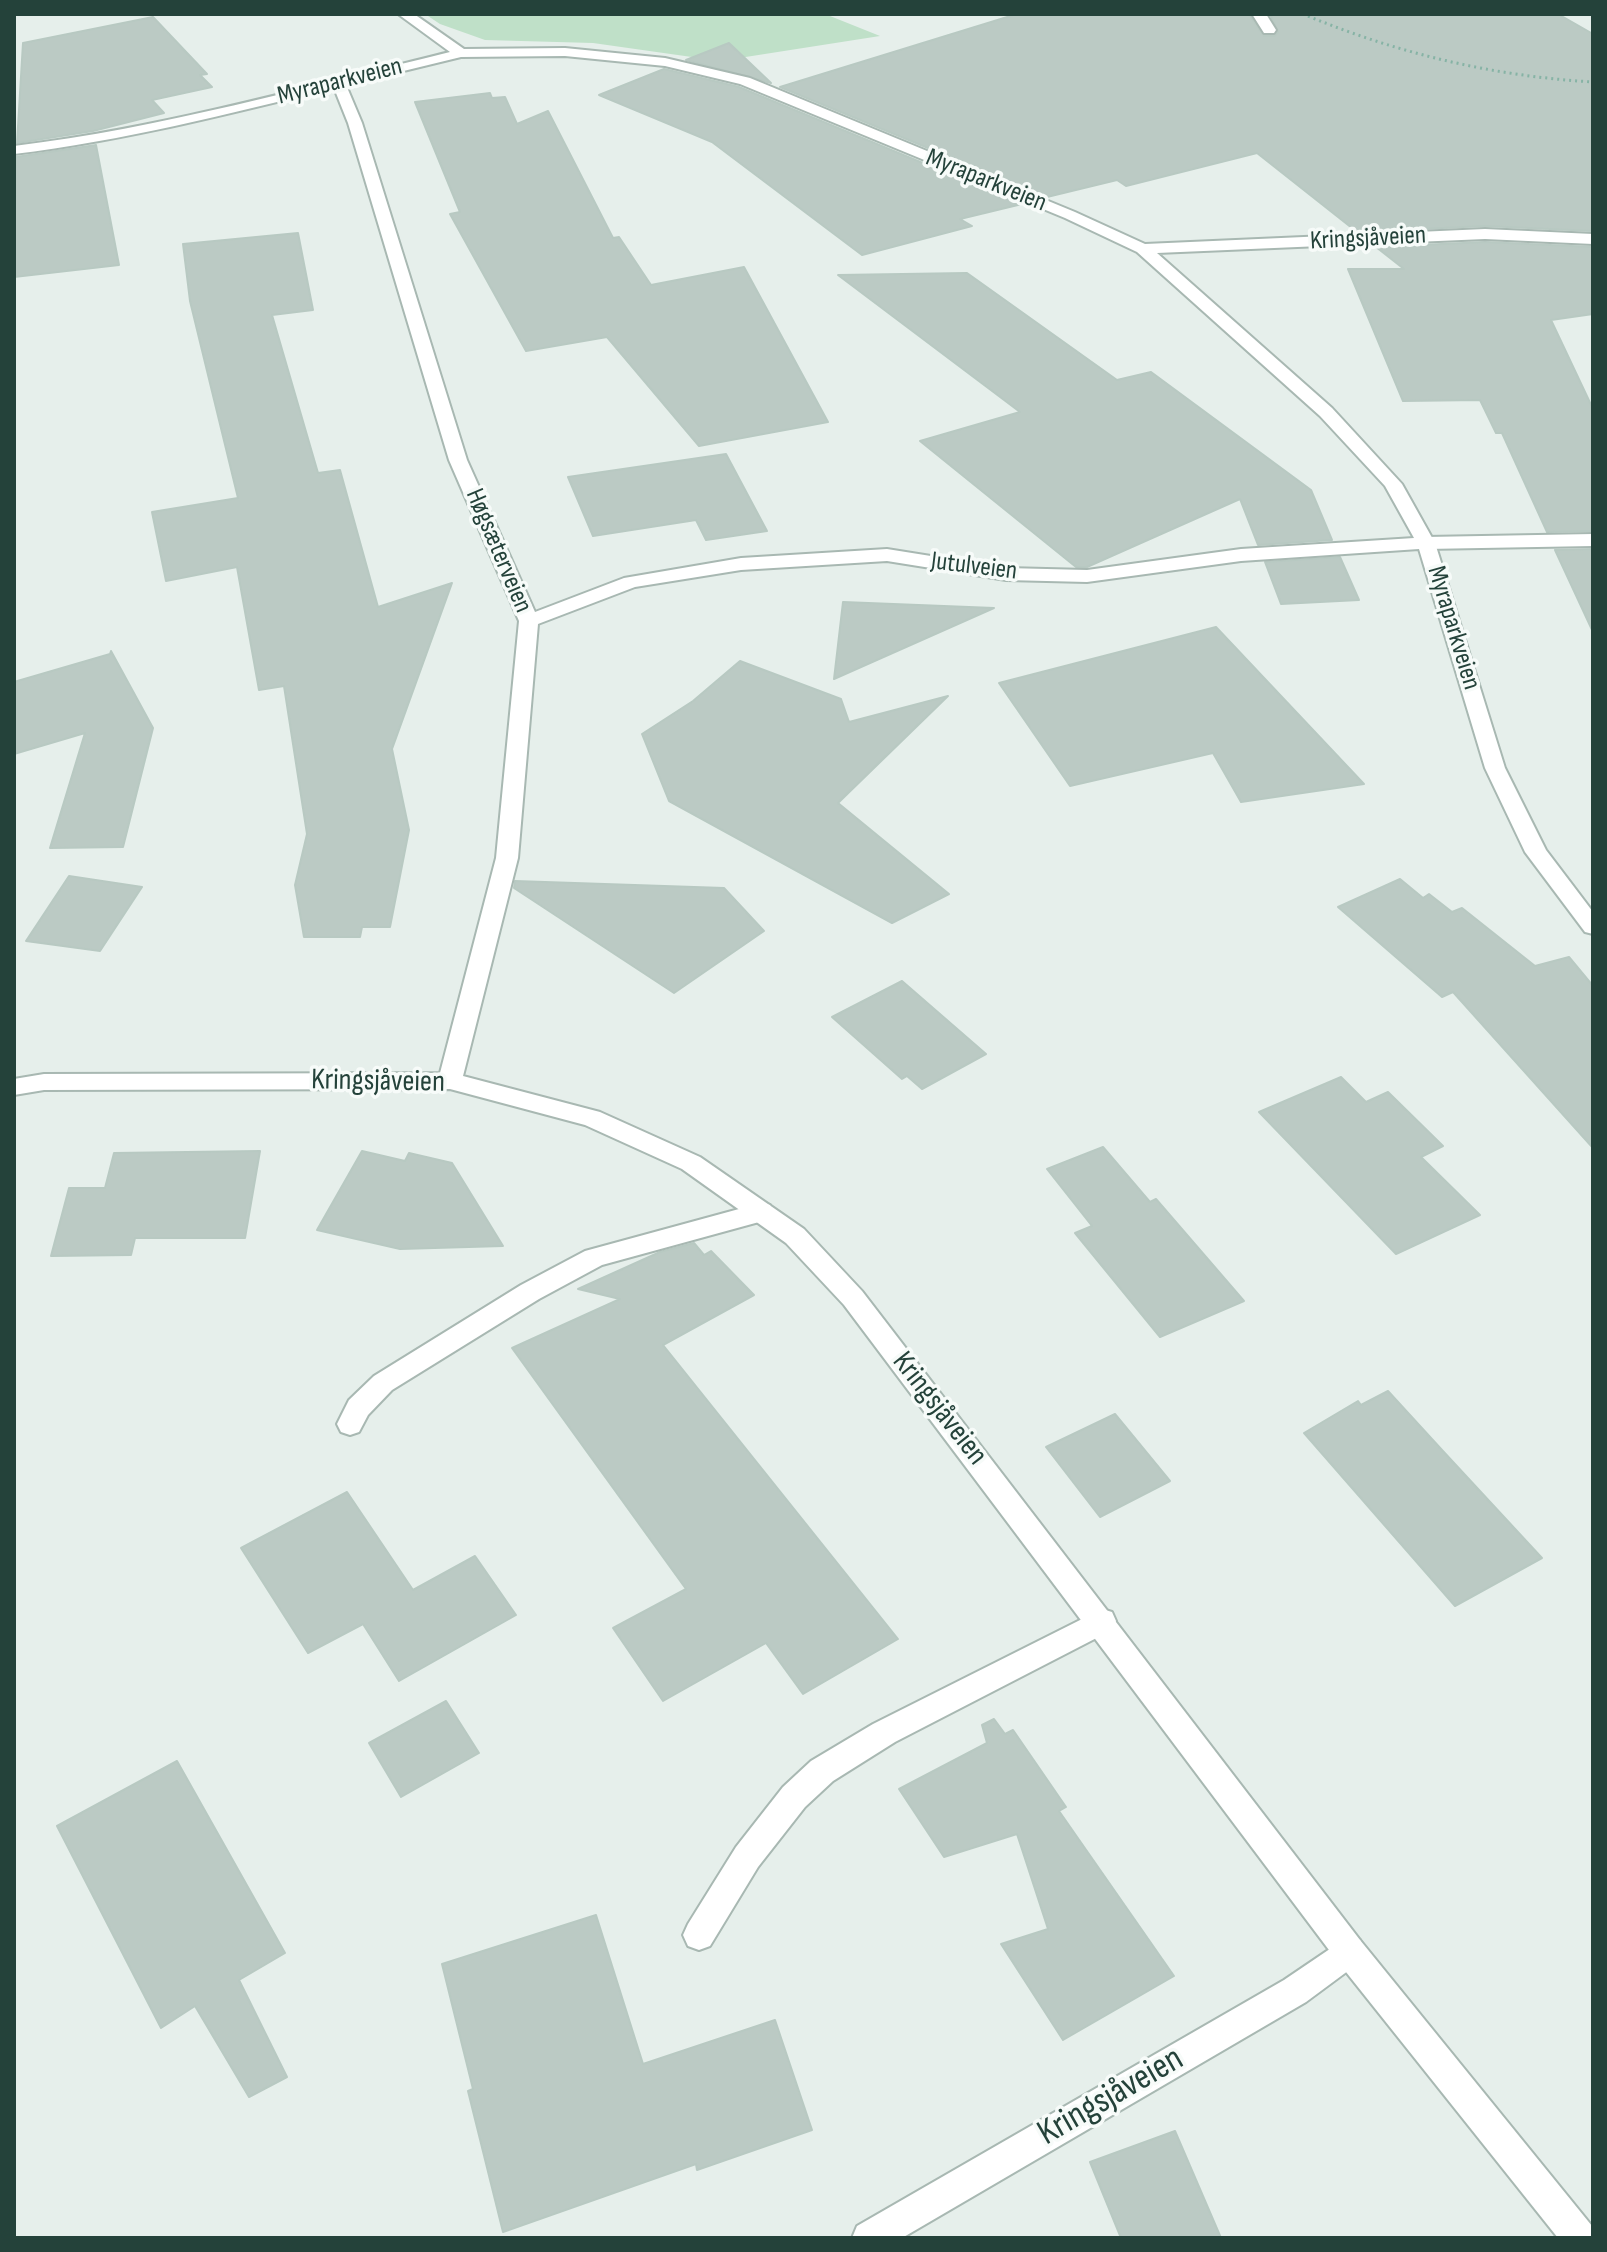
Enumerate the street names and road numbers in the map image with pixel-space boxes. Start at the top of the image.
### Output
street label: Myraparkveien [274,51,406,113]
street label: Myraparkveien [921,143,1051,219]
street label: Kringsjåveien [1309,220,1427,258]
street label: Høgsæterveien [458,484,538,618]
street label: Jutulveien [929,546,1019,588]
street label: Myraparkveien [1419,563,1487,693]
street label: Kringsjåveien [311,1063,445,1101]
street label: Kringsjåveien [884,1345,994,1473]
street label: Kringsjåveien [1031,2038,1191,2156]

